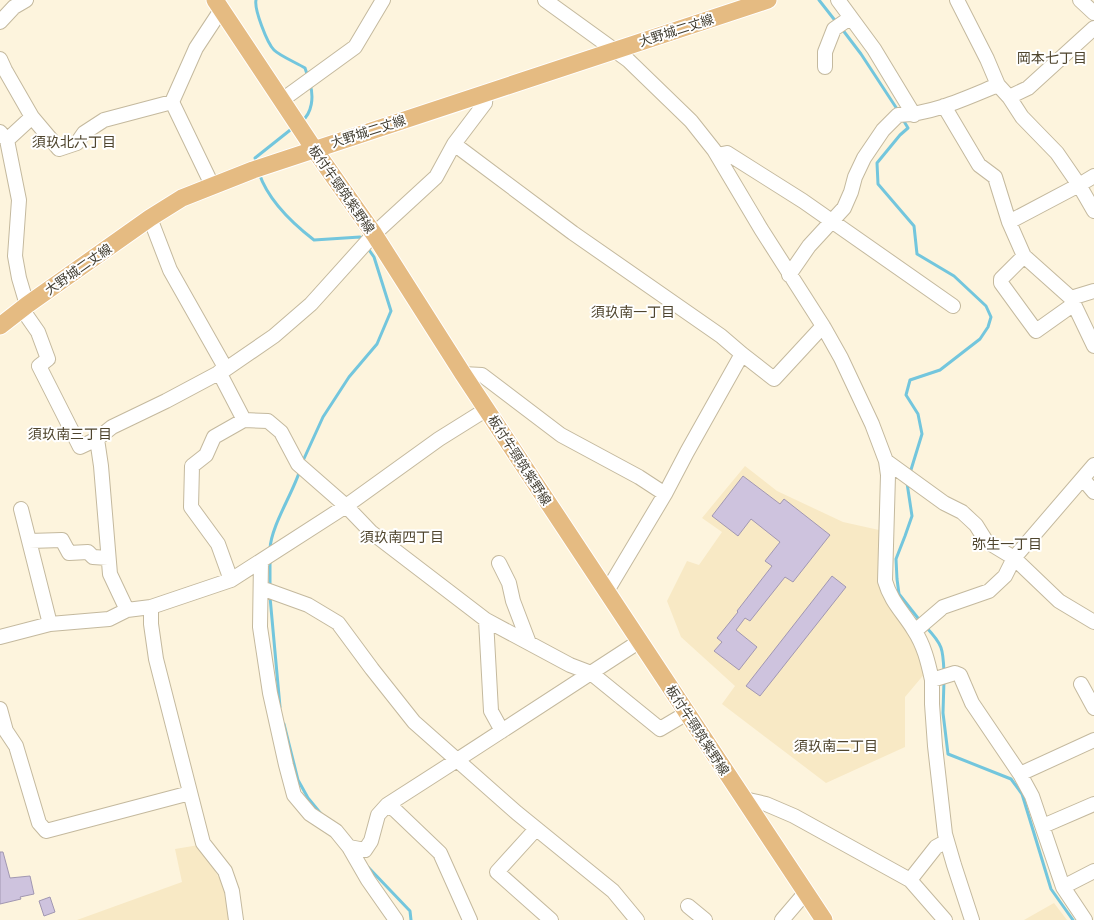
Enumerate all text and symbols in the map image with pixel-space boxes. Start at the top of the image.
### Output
street label: 大野城二丈線 [637,11,716,50]
district label: 岡本七丁目 [1017,50,1087,66]
street label: 大野城二丈線 [329,112,408,151]
district label: 須玖北六丁目 [32,134,116,150]
street label: 板付牛頸筑紫野線 [306,142,378,236]
street label: 大野城二丈線 [42,241,115,298]
district label: 須玖南一丁目 [591,304,675,320]
street label: 板付牛頸筑紫野線 [485,413,554,508]
district label: 須玖南三丁目 [28,426,112,442]
district label: 須玖南四丁目 [360,529,444,545]
district label: 弥生一丁目 [972,536,1042,552]
street label: 板付牛頸筑紫野線 [663,683,732,778]
district label: 須玖南二丁目 [794,738,878,754]

